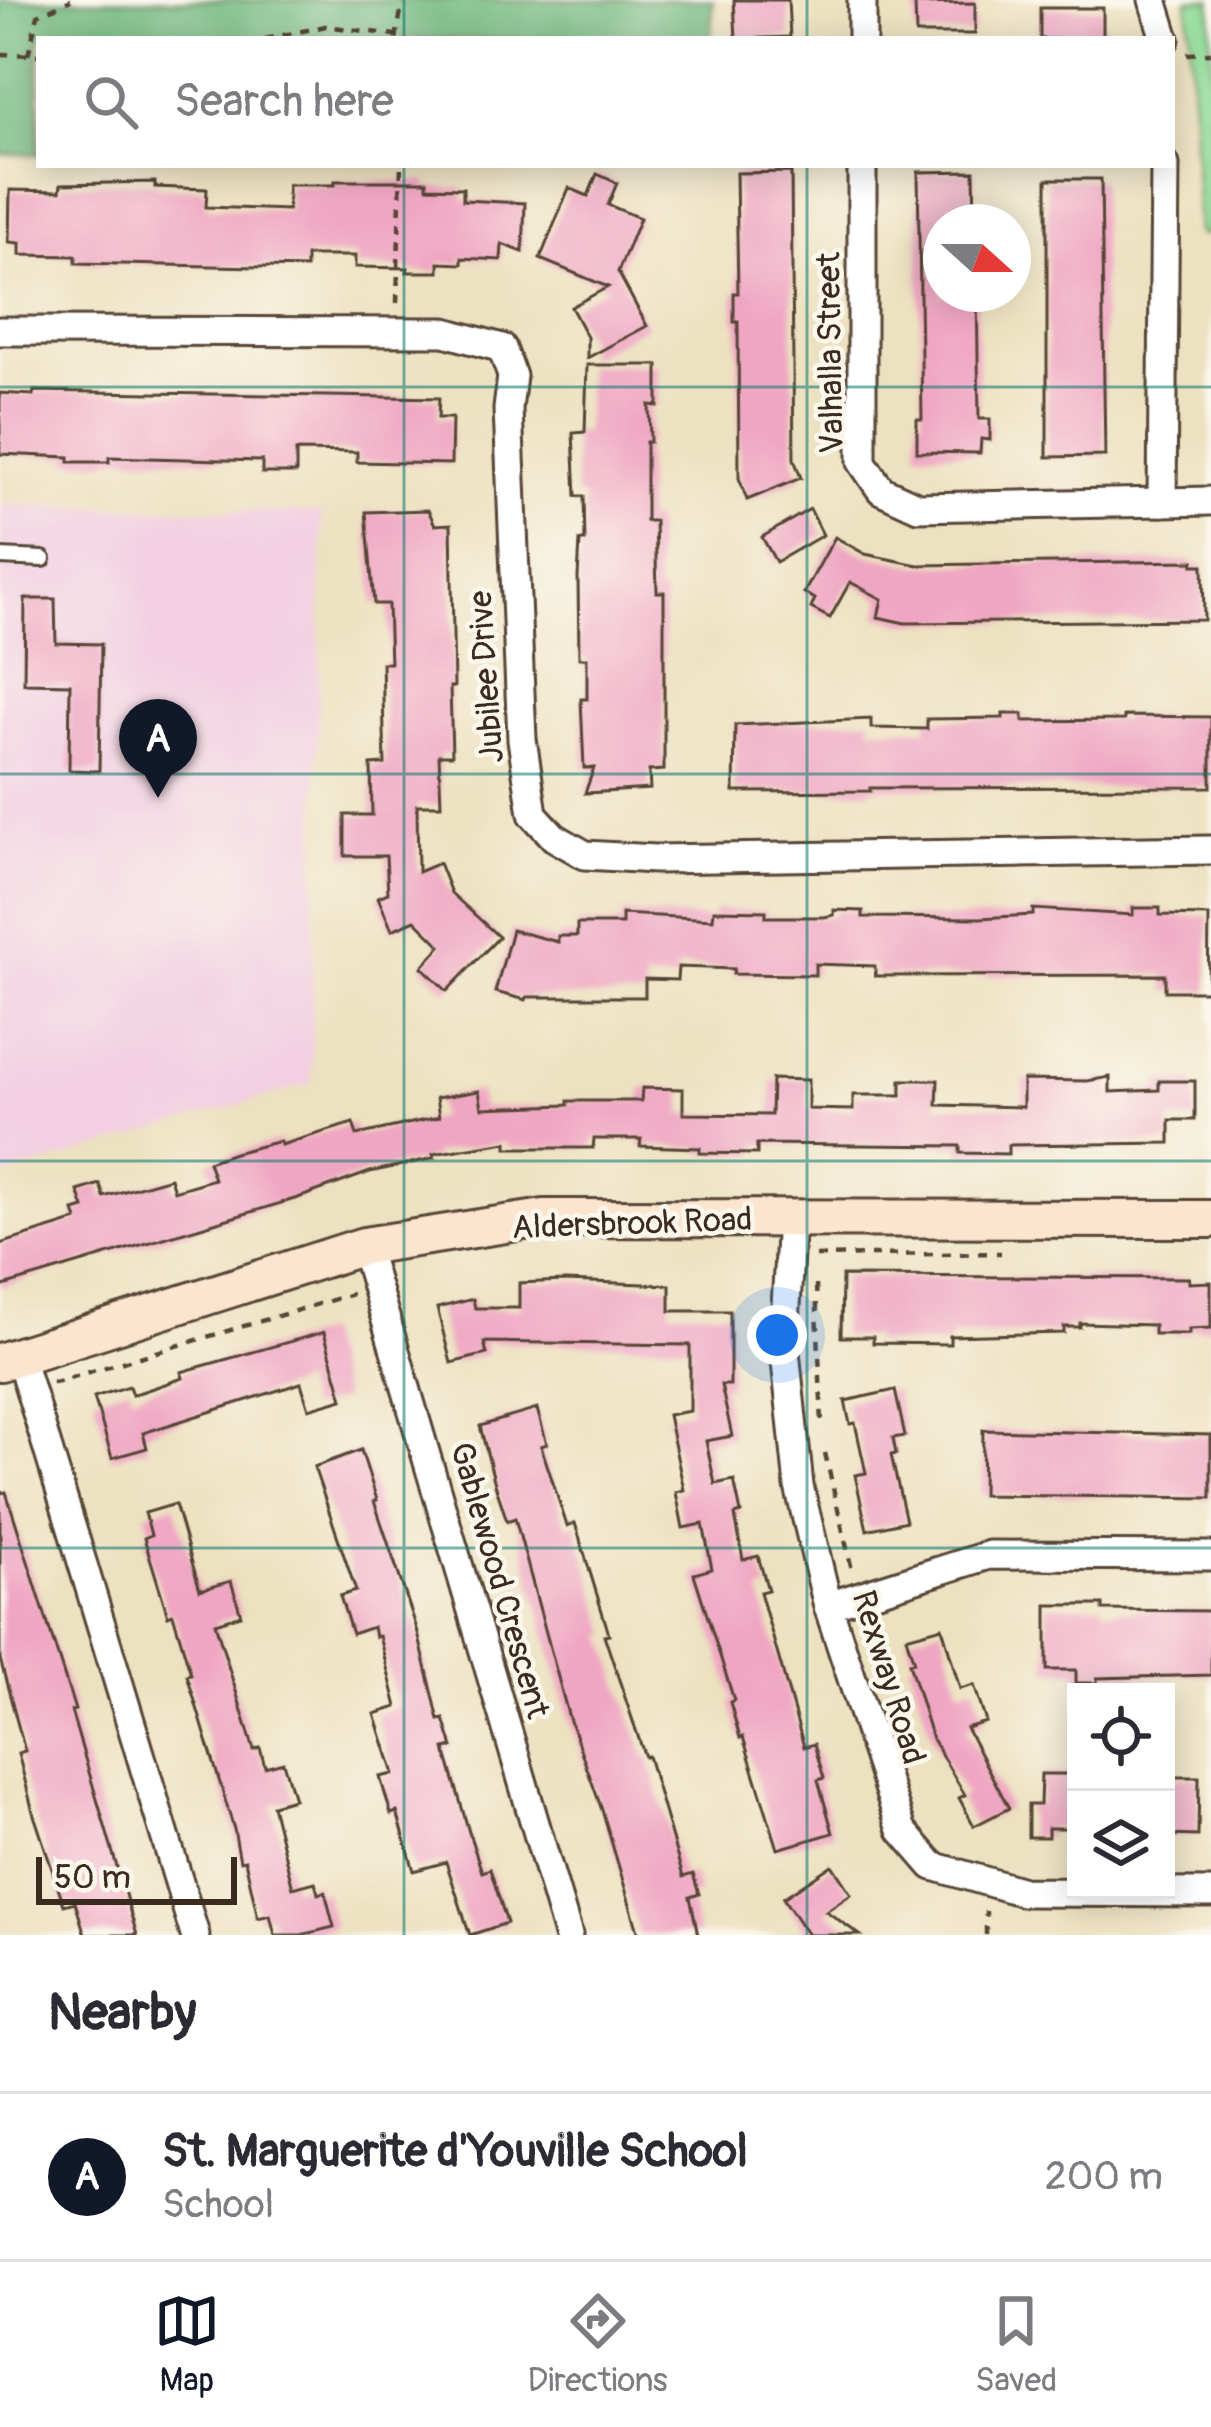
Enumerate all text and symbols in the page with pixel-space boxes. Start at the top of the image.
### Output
search box [36,36,1175,168]
icon: search [78,69,144,135]
text: Search here [174,74,394,130]
north arrow [923,204,1031,312]
street label: Valhalla Street [808,251,853,454]
street label: Jubilee Drive [460,589,513,764]
pin: A [119,699,197,798]
street label: Aldersbrook Road [511,1199,753,1248]
your location [747,1305,807,1365]
street label: Gablewood Crescent [441,1438,559,1724]
street label: Rexway Road [843,1586,934,1769]
map controls [1067,1683,1175,1899]
button: locate [1067,1683,1175,1791]
button: layers [1067,1791,1175,1899]
scale bar [36,1851,237,1904]
text: 50 m [54,1857,131,1898]
text: Nearby [48,1981,196,2045]
text: St. Marguerite d'Youville School [162,2124,748,2180]
text: A [74,2152,100,2201]
text: 200 m [1045,2152,1163,2201]
text: School [162,2180,274,2229]
tab: Map [154,2288,220,2401]
tab: Directions [528,2288,668,2401]
tab: Saved [975,2288,1057,2401]

